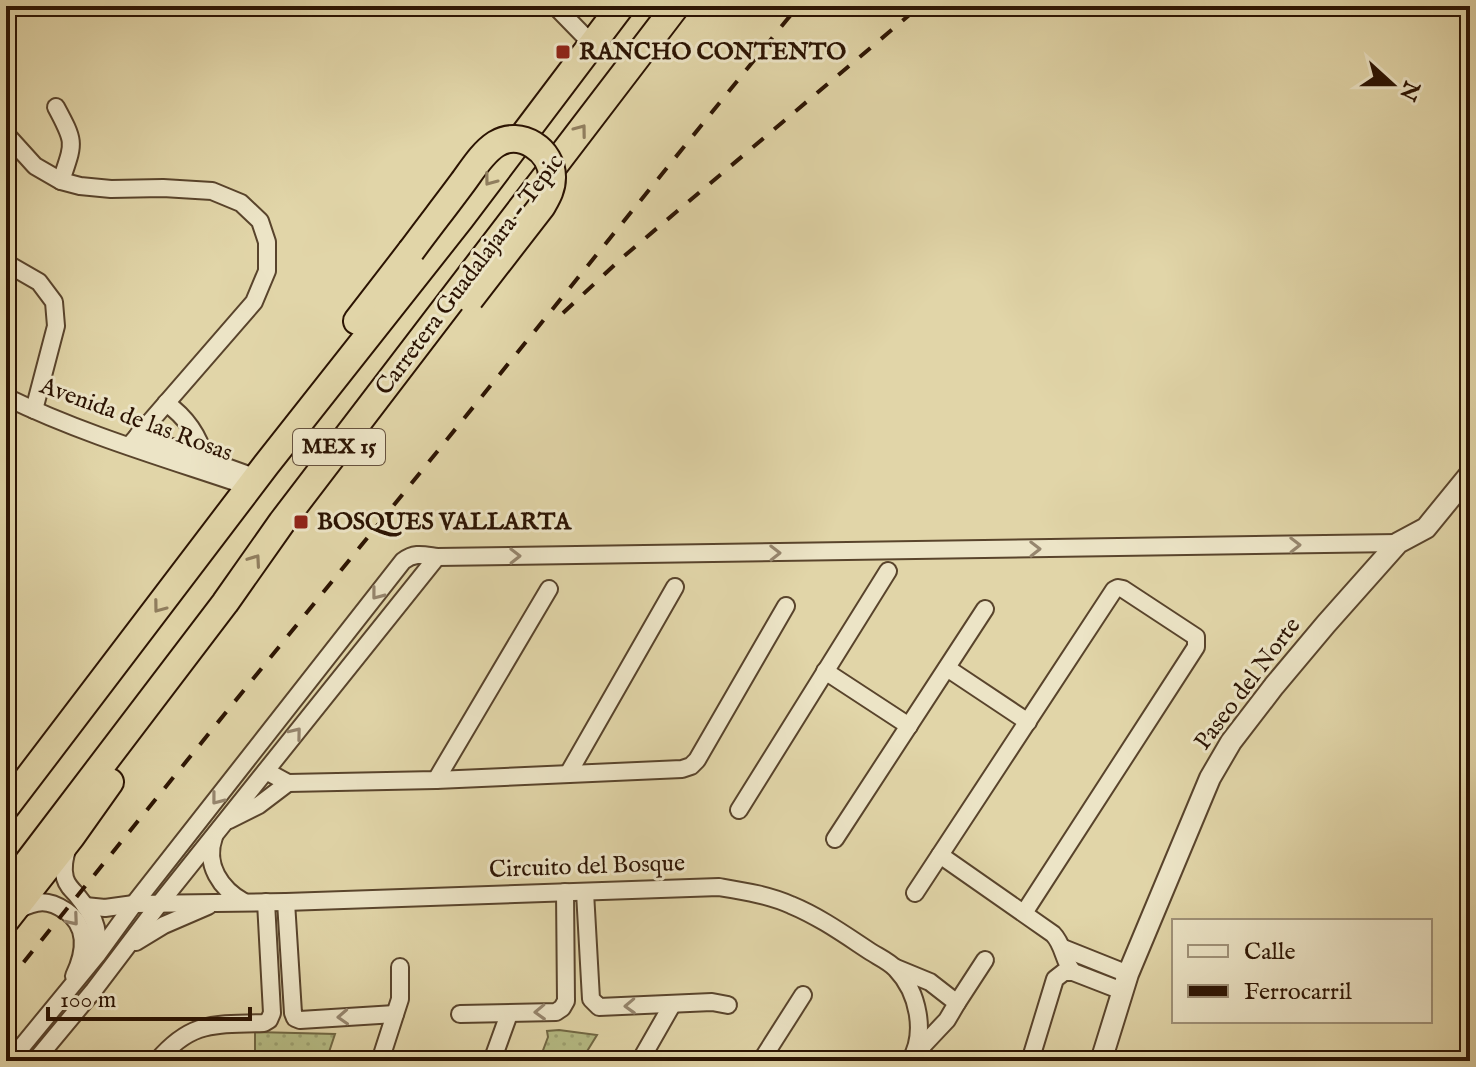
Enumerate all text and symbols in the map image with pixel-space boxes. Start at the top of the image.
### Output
place label: RANCHO CONTENTO [579,37,846,68]
marker: RANCHO CONTENTO [554,43,572,61]
north arrow [1352,44,1432,124]
text: N [1392,76,1426,104]
one-way arrow [572,124,586,139]
street label: Carretera Guadalajara - Tepic [369,148,571,402]
one-way arrow [485,171,499,186]
street label: Avenida de las Rosas [34,370,237,469]
road number: MEX 15 [293,429,385,465]
place label: BOSQUES VALLARTA [317,507,573,538]
marker: BOSQUES VALLARTA [292,513,310,531]
one-way arrow [1289,536,1302,554]
one-way arrow [1029,540,1042,558]
one-way arrow [769,544,782,562]
one-way arrow [509,547,522,565]
one-way arrow [245,555,260,569]
one-way arrow [372,585,387,599]
one-way arrow [154,598,168,613]
street label: Paseo del Norte [1188,611,1308,757]
one-way arrow [286,728,301,742]
one-way arrow [212,790,226,805]
street label: Circuito del Bosque [489,848,685,886]
one-way arrow [63,911,77,926]
legend [1172,919,1432,1023]
text: Calle [1244,937,1296,968]
scale bar [48,971,250,1021]
text: Ferrocarril [1244,977,1352,1008]
text: 100 m [60,985,116,1016]
one-way arrow [623,998,636,1015]
one-way arrow [533,1004,546,1021]
one-way arrow [336,1009,348,1026]

